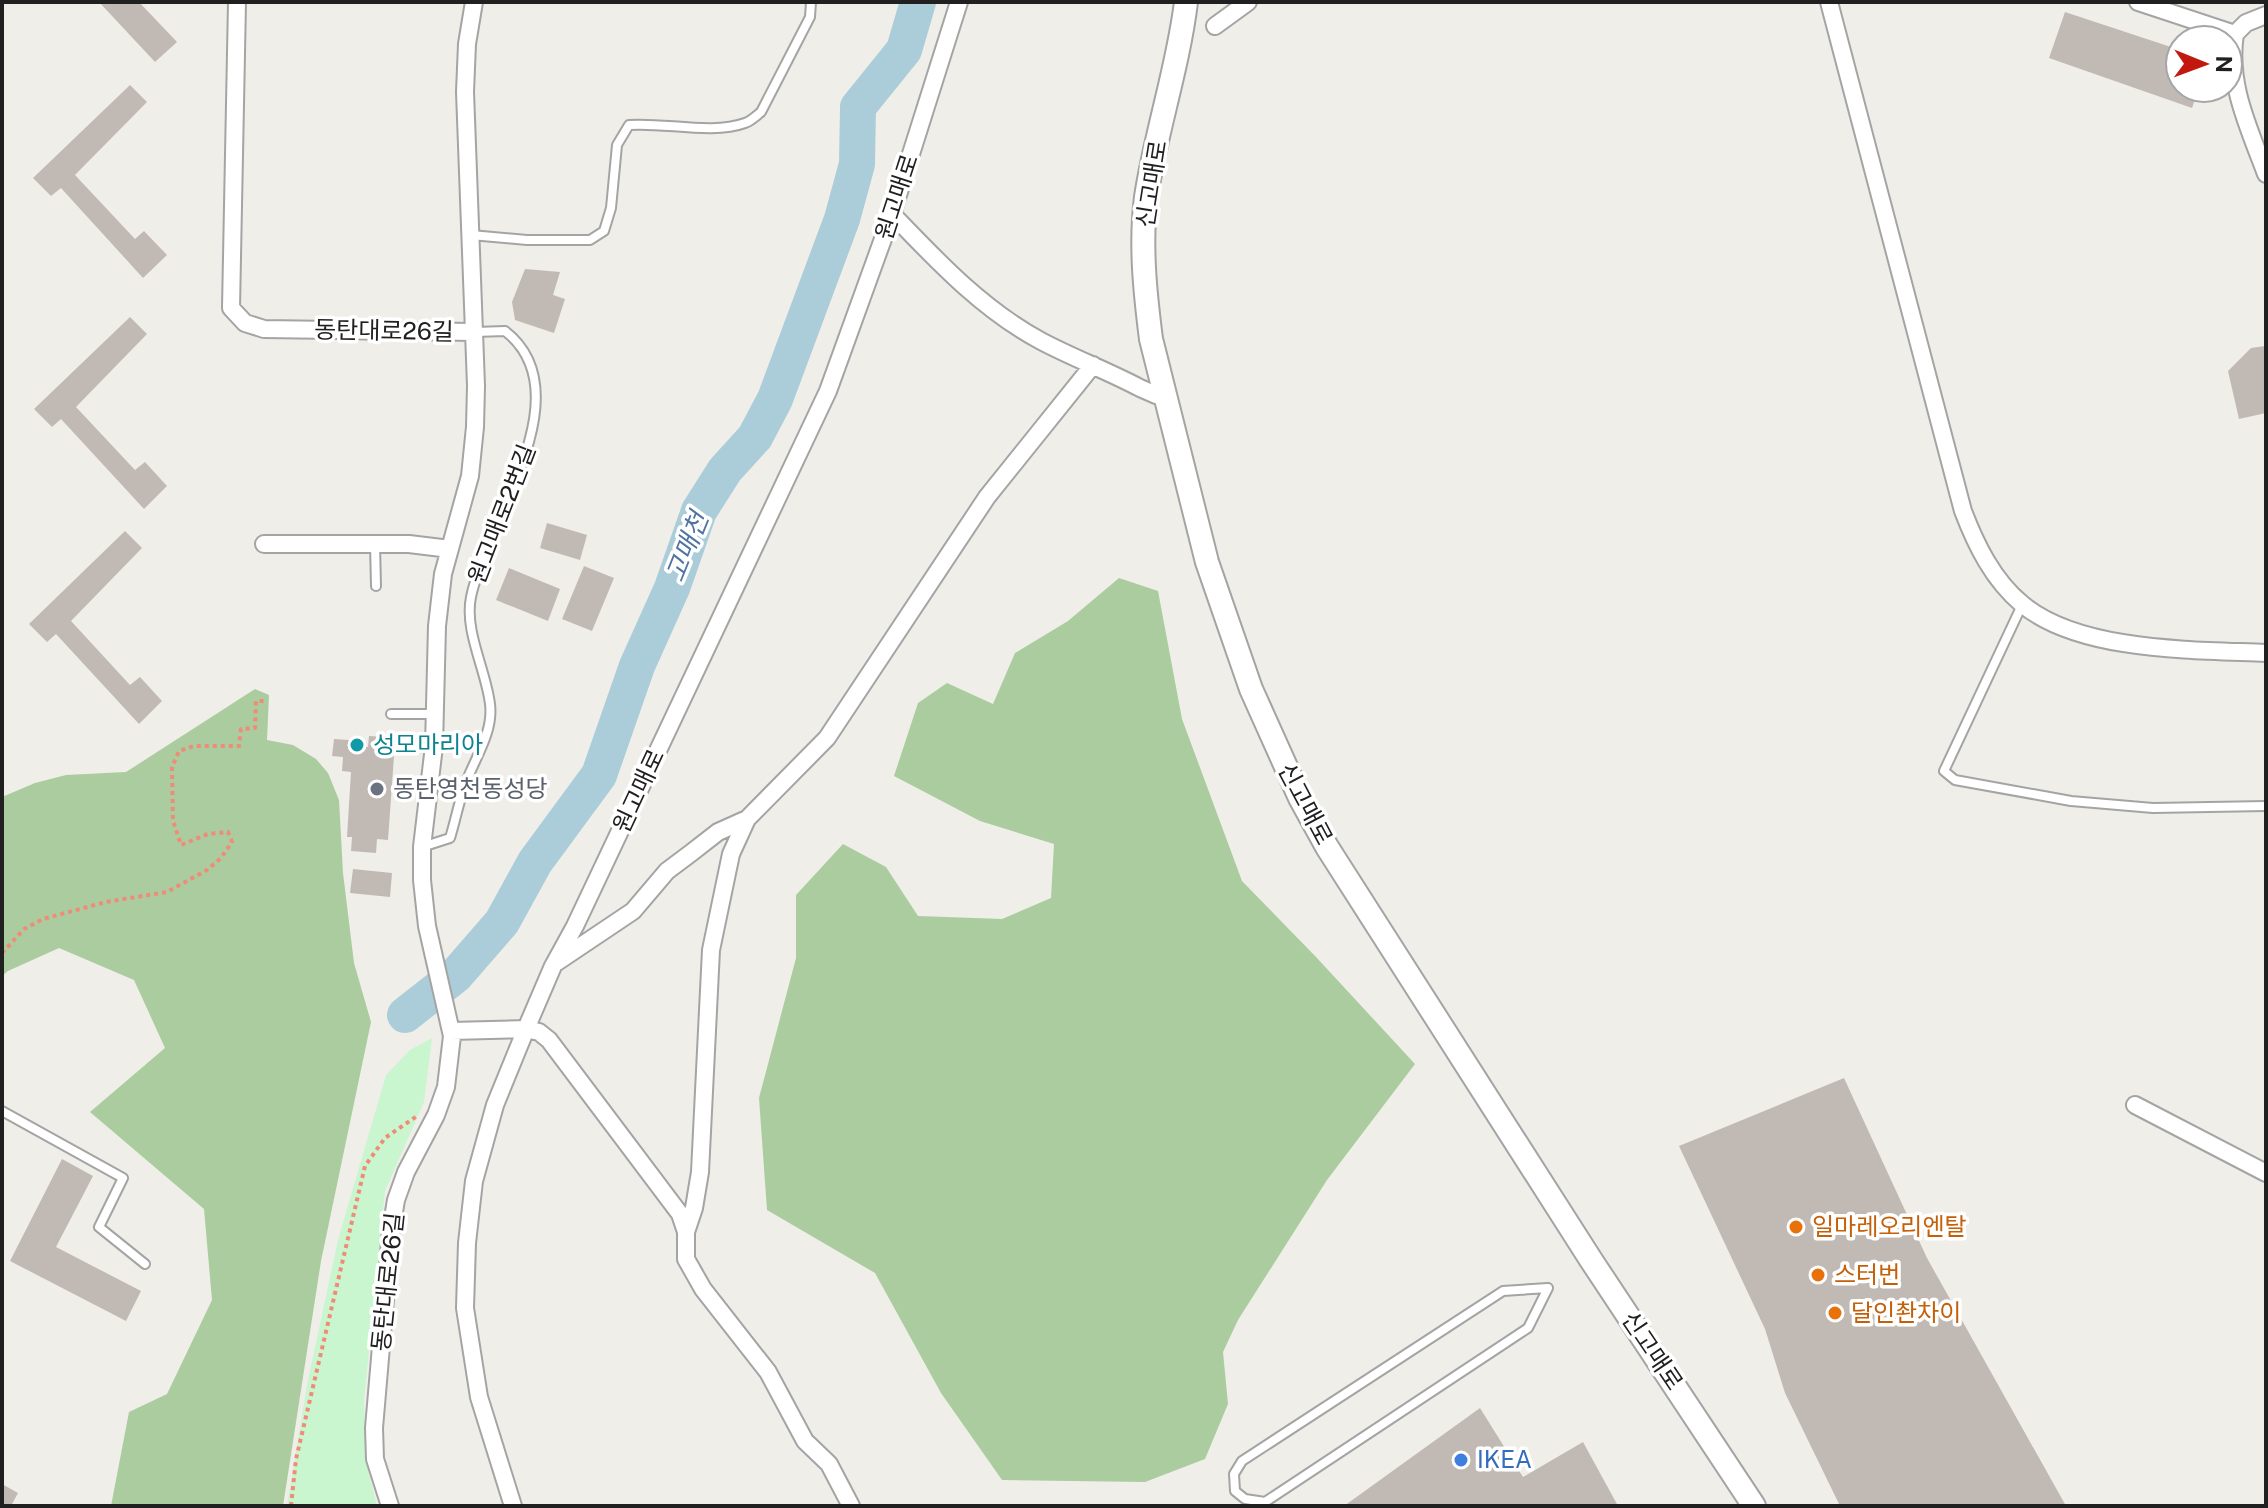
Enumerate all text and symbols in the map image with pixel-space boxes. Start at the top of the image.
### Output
north arrow [2164,24,2244,104]
text: N [2211,56,2237,73]
street label: 신고매로 [1130,138,1172,230]
street label: 원고매로 [869,150,923,243]
street label: 동탄대로26길 [314,315,454,345]
street label: 원고매로2번길 [462,440,540,587]
water label: 고매천 [659,505,716,586]
place label: 성모마리아 [373,730,483,758]
marker: 성모마리아 [348,736,366,754]
street label: 원고매로 [607,745,669,837]
street label: 신고매로 [1273,758,1339,849]
place label: 동탄영천동성당 [393,774,548,802]
marker: 동탄영천동성당 [368,780,386,798]
street label: 동탄대로26길 [366,1211,408,1353]
place label: 일마레오리엔탈 [1812,1212,1967,1240]
marker: 일마레오리엔탈 [1787,1218,1805,1236]
place label: 스터번 [1834,1260,1900,1288]
marker: 스터번 [1809,1266,1827,1284]
place label: 달인촨차이 [1851,1298,1961,1326]
marker: 달인촨차이 [1826,1304,1844,1322]
street label: 신고매로 [1617,1306,1689,1395]
place label: IKEA [1477,1445,1532,1473]
marker: IKEA [1452,1451,1470,1469]

